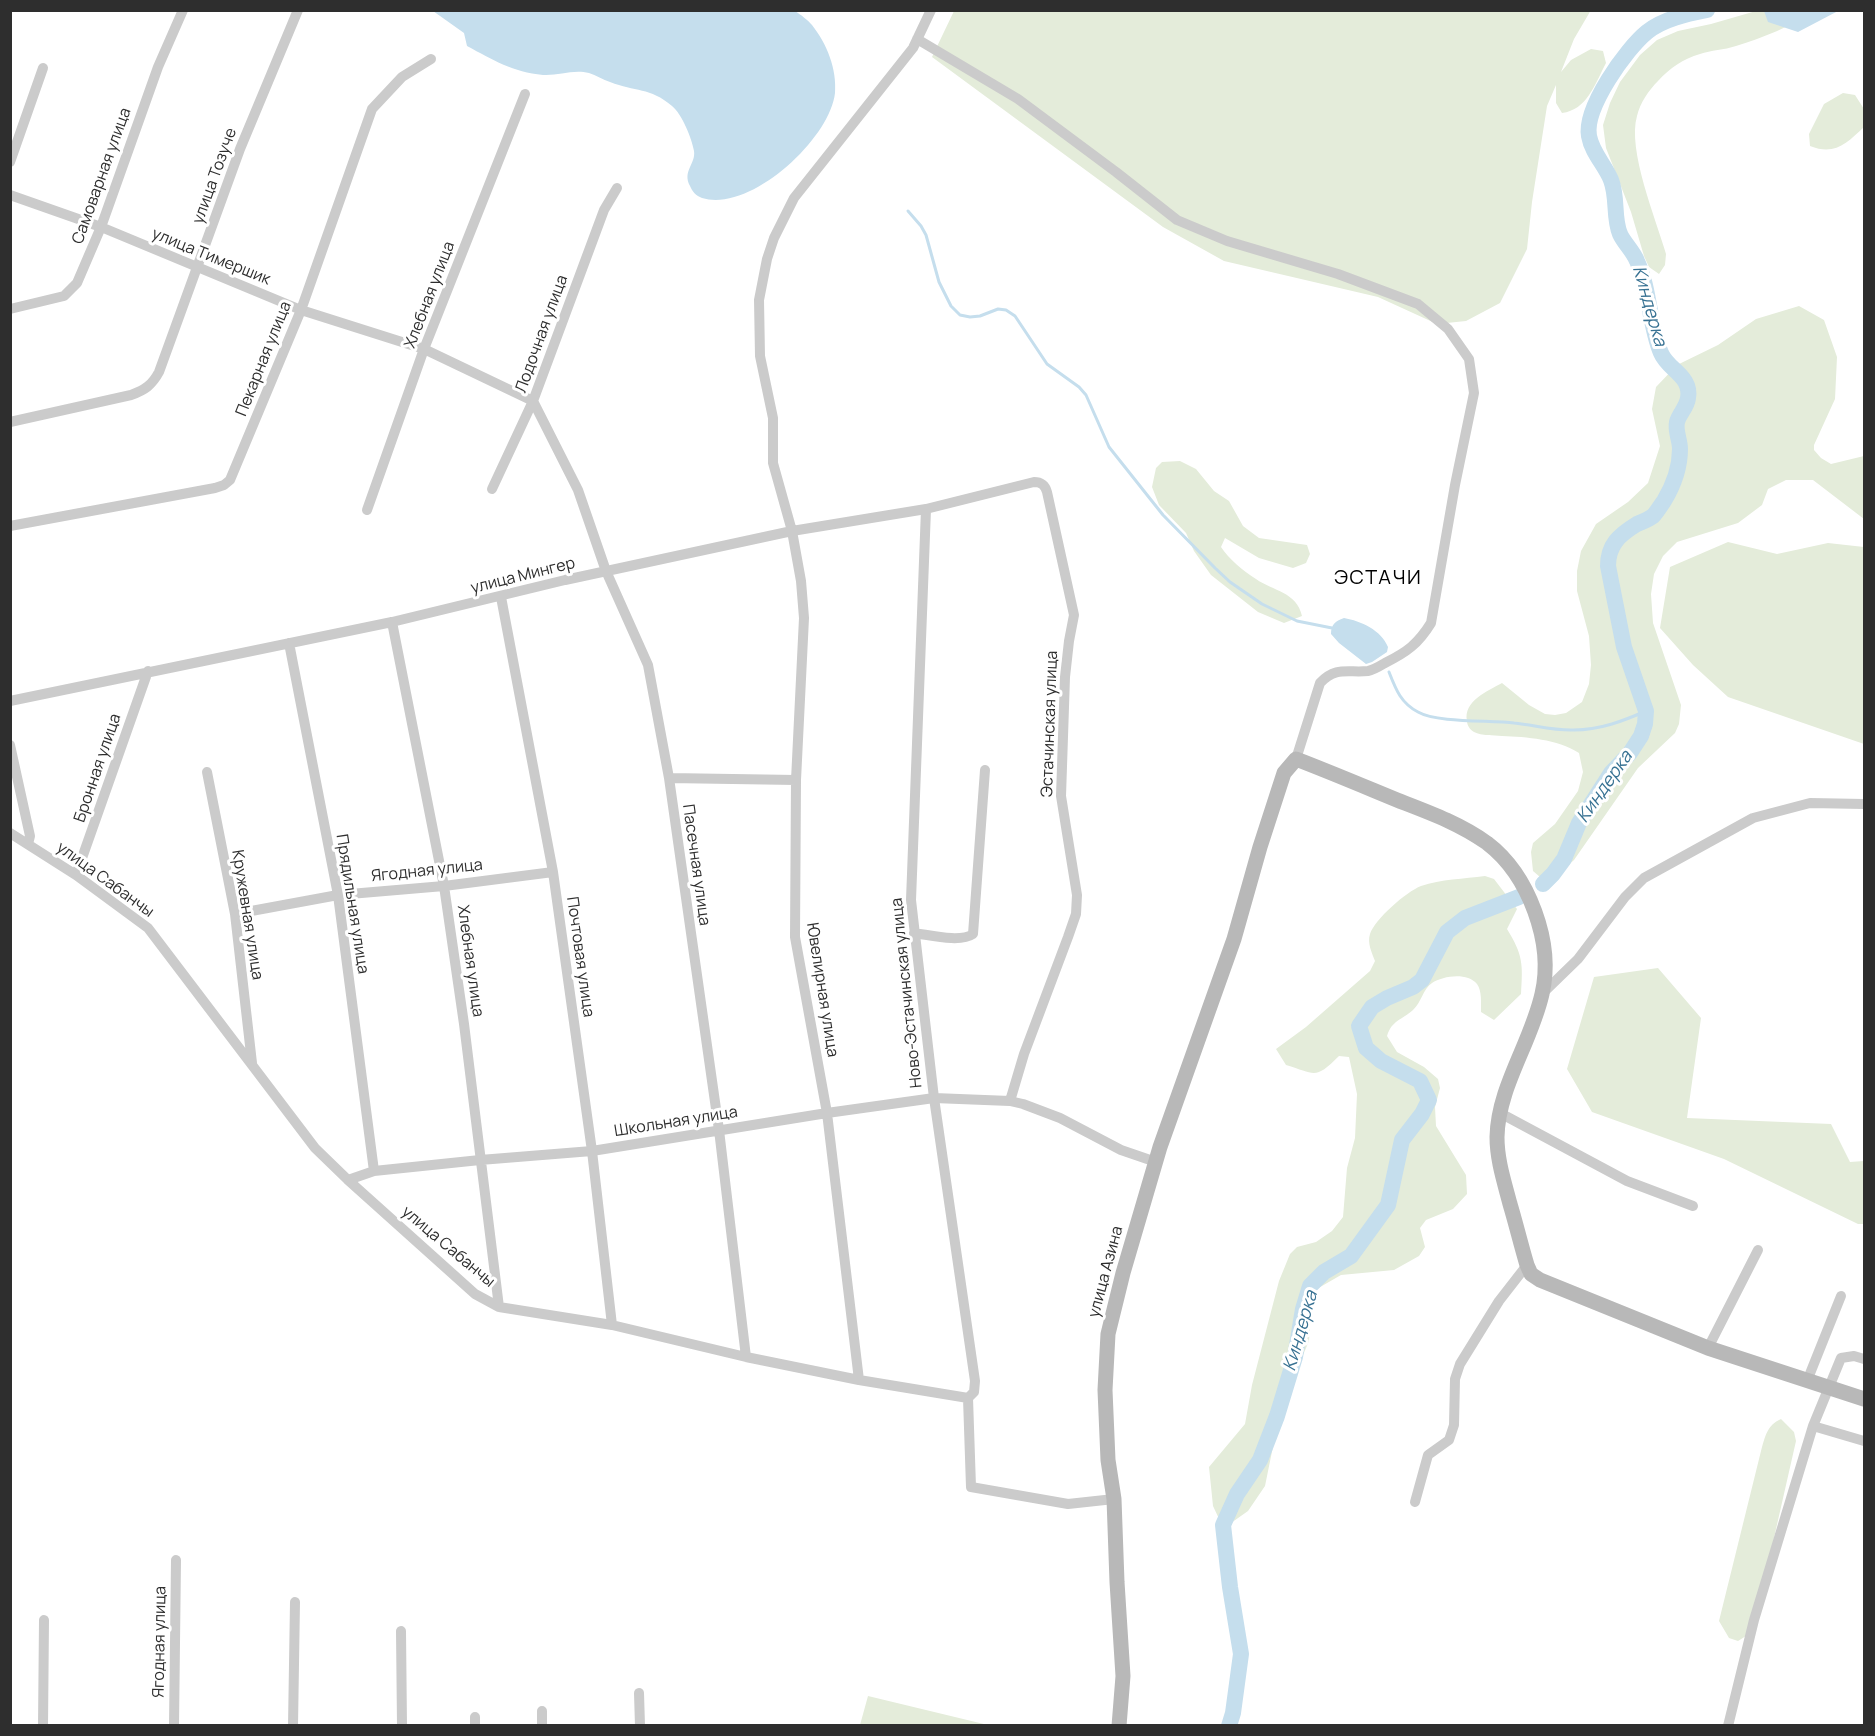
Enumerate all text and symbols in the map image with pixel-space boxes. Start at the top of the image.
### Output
street label: Самоварная улица [68,105,136,247]
street label: улица Тозуче [189,125,241,227]
street label: улица Тимершик [149,224,273,290]
street label: Хлебная улица [401,239,459,351]
water label: Киндерка [1627,263,1671,349]
street label: Лодочная улица [512,272,572,396]
street label: Пекарная улица [232,299,296,419]
street label: улица Мингер [469,554,577,598]
district label: ЭСТАЧИ [1334,566,1422,590]
street label: Эстачинская улица [1038,650,1062,798]
street label: Бронная улица [70,711,126,825]
water label: Киндерка [1573,747,1637,827]
street label: Пасечная улица [678,803,714,927]
street label: Прядильная улица [331,833,373,975]
street label: улица Сабанчы [53,838,157,922]
street label: Кружевная улица [227,849,267,981]
street label: Ягодная улица [370,856,484,886]
street label: Почтовая улица [562,896,598,1018]
street label: Ново-Эстачинская улица [887,897,927,1089]
street label: Хлебная улица [453,904,487,1018]
street label: Ювелирная улица [802,921,842,1059]
street label: Школьная улица [613,1103,739,1141]
street label: улица Сабанчы [397,1202,499,1292]
street label: улица Азина [1085,1224,1127,1320]
water label: Киндерка [1279,1288,1323,1374]
street label: Ягодная улица [149,1586,171,1698]

